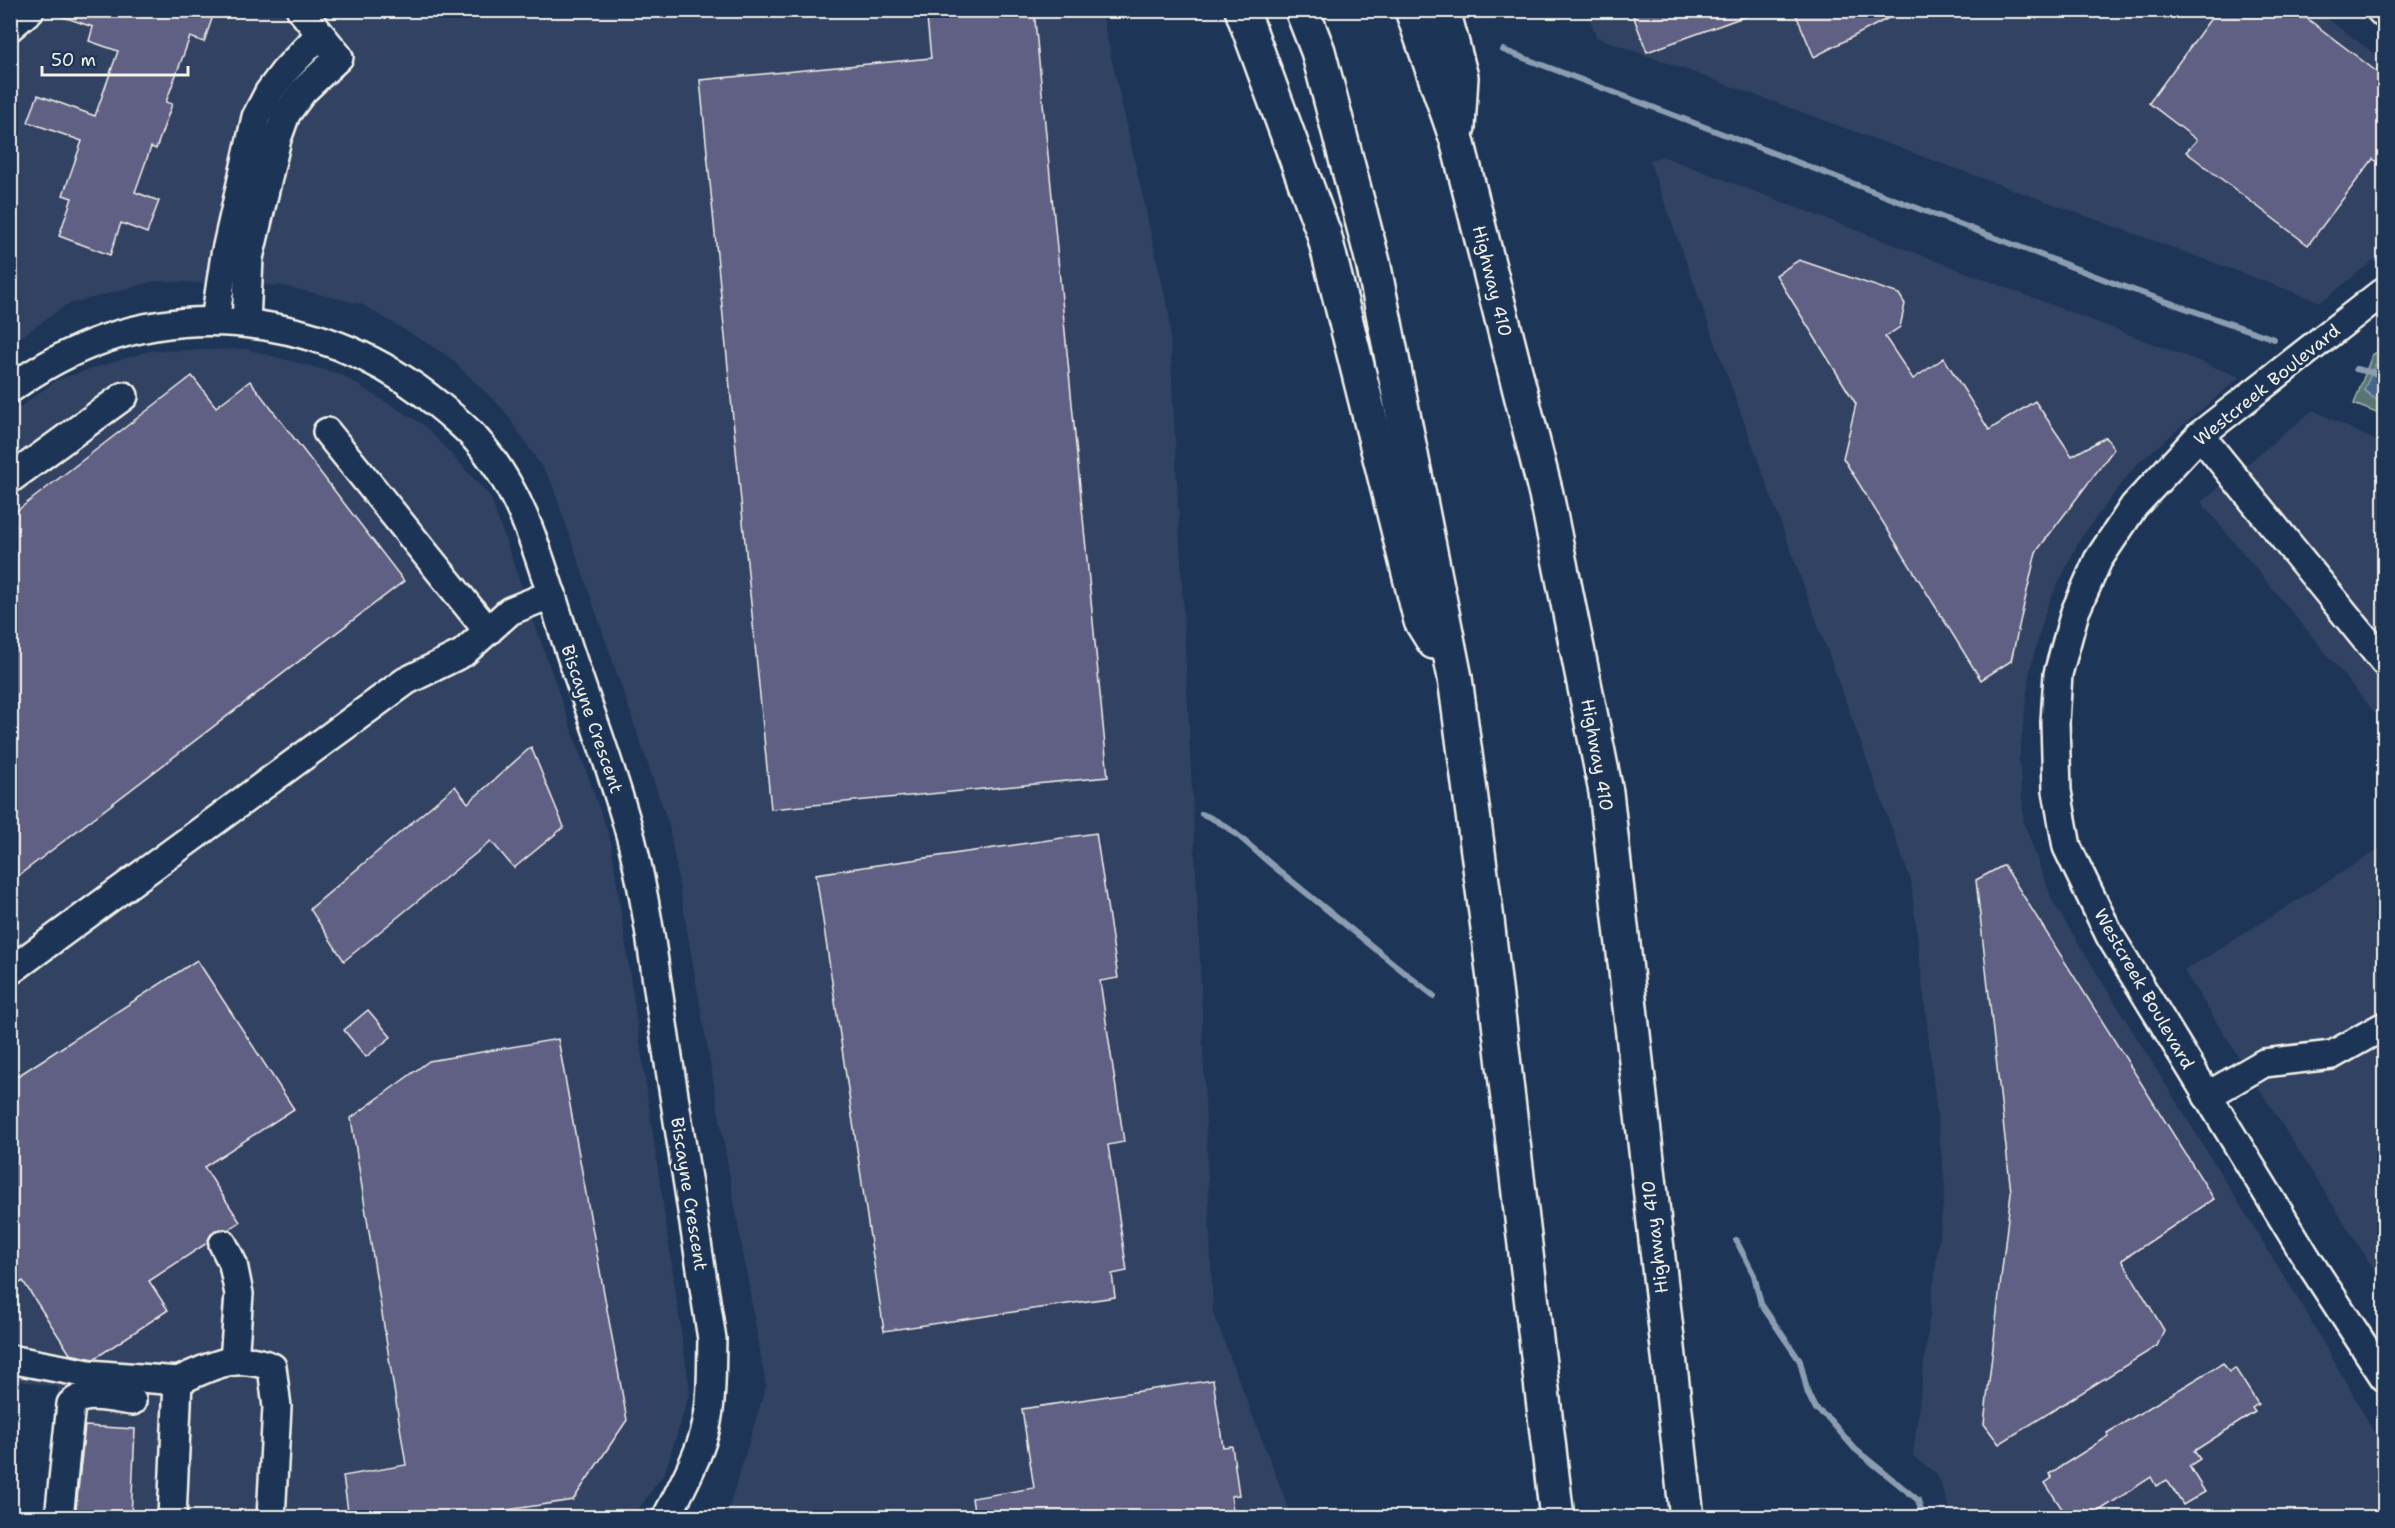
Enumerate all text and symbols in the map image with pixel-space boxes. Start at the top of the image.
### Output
scale bar [42,39,188,77]
text: 50 m [51,48,96,72]
street label: Highway 410 [1467,223,1517,339]
street label: Westcreek Boulevard [2189,319,2345,451]
street label: Biscayne Crescent [555,642,629,796]
street label: Highway 410 [1575,697,1619,813]
street label: Westcreek Boulevard [2088,904,2200,1074]
street label: Biscayne Crescent [665,1115,713,1273]
street label: Highway 410 [1636,1179,1674,1295]

